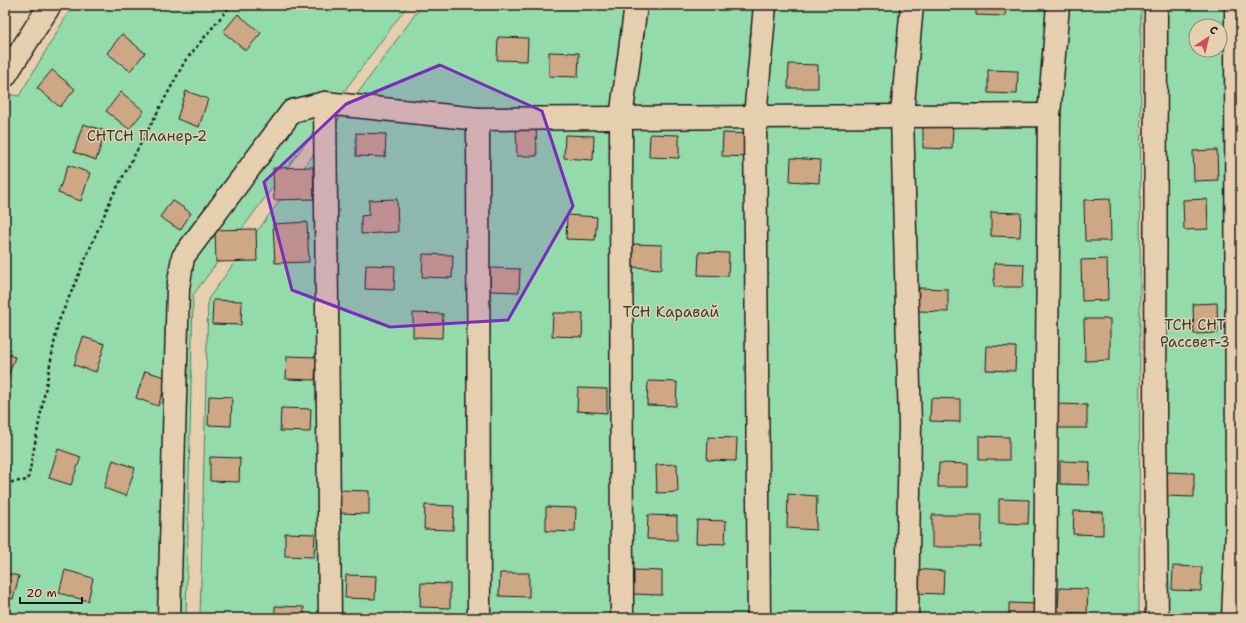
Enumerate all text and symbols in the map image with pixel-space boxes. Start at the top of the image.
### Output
north arrow [1188,18,1228,58]
text: С [1206,22,1221,38]
park label: СНТСН Планер-2 [87,126,207,146]
park label: ТСН Каравай [623,302,720,322]
park label: ТСН СНТ Рассвет-3 [1160,315,1230,352]
scale bar [20,579,82,605]
text: 20 m [26,585,57,601]

